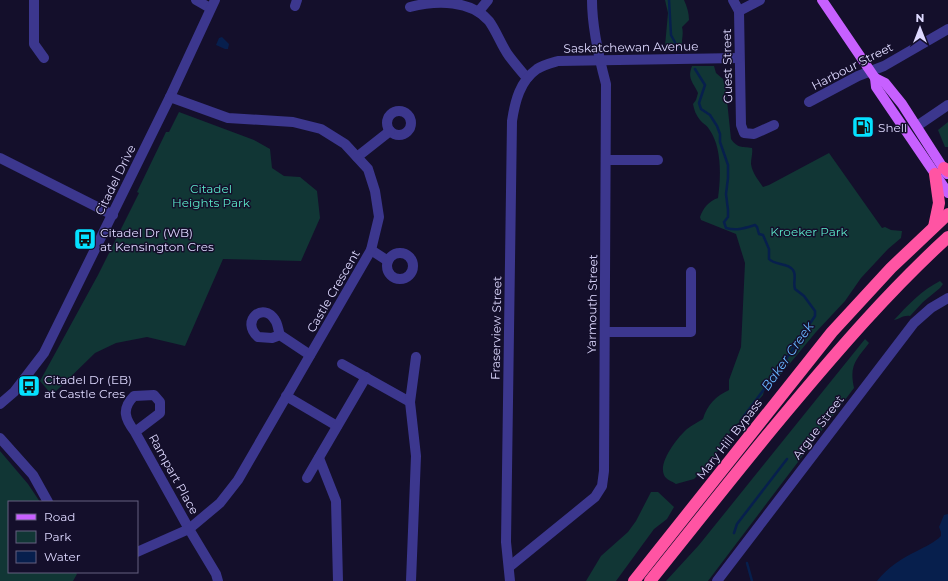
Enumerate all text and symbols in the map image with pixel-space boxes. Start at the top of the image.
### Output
north arrow [900,8,940,48]
text: N [916,11,924,25]
street label: Guest Street [719,28,735,104]
street label: Saskatchewan Avenue [563,38,699,56]
street label: Harbour Street [809,39,895,93]
fuel station icon: Shell [850,114,876,140]
place label: Shell [878,120,907,135]
street label: Citadel Drive [91,142,139,218]
park label: Citadel Heights Park [172,181,251,210]
park label: Kroeker Park [770,224,849,239]
place label: Citadel Dr (WB) at Kensington Cres [100,225,214,254]
bus stop icon: Citadel Dr (WB) at Kensington Cres [72,226,98,252]
street label: Castle Crescent [303,247,363,335]
street label: Yarmouth Street [584,254,600,354]
street label: Fraserview Street [488,276,504,380]
water label: Baker Creek [757,317,817,394]
place label: Citadel Dr (EB) at Castle Cres [44,372,132,401]
bus stop icon: Citadel Dr (EB) at Castle Cres [16,373,42,399]
street label: Argue Street [789,392,847,462]
street label: Mary Hill Bypass [693,396,765,482]
street label: Rampart Place [146,431,202,517]
legend [8,501,138,573]
text: Road [44,509,75,524]
text: Park [44,529,72,544]
text: Water [44,549,81,564]

